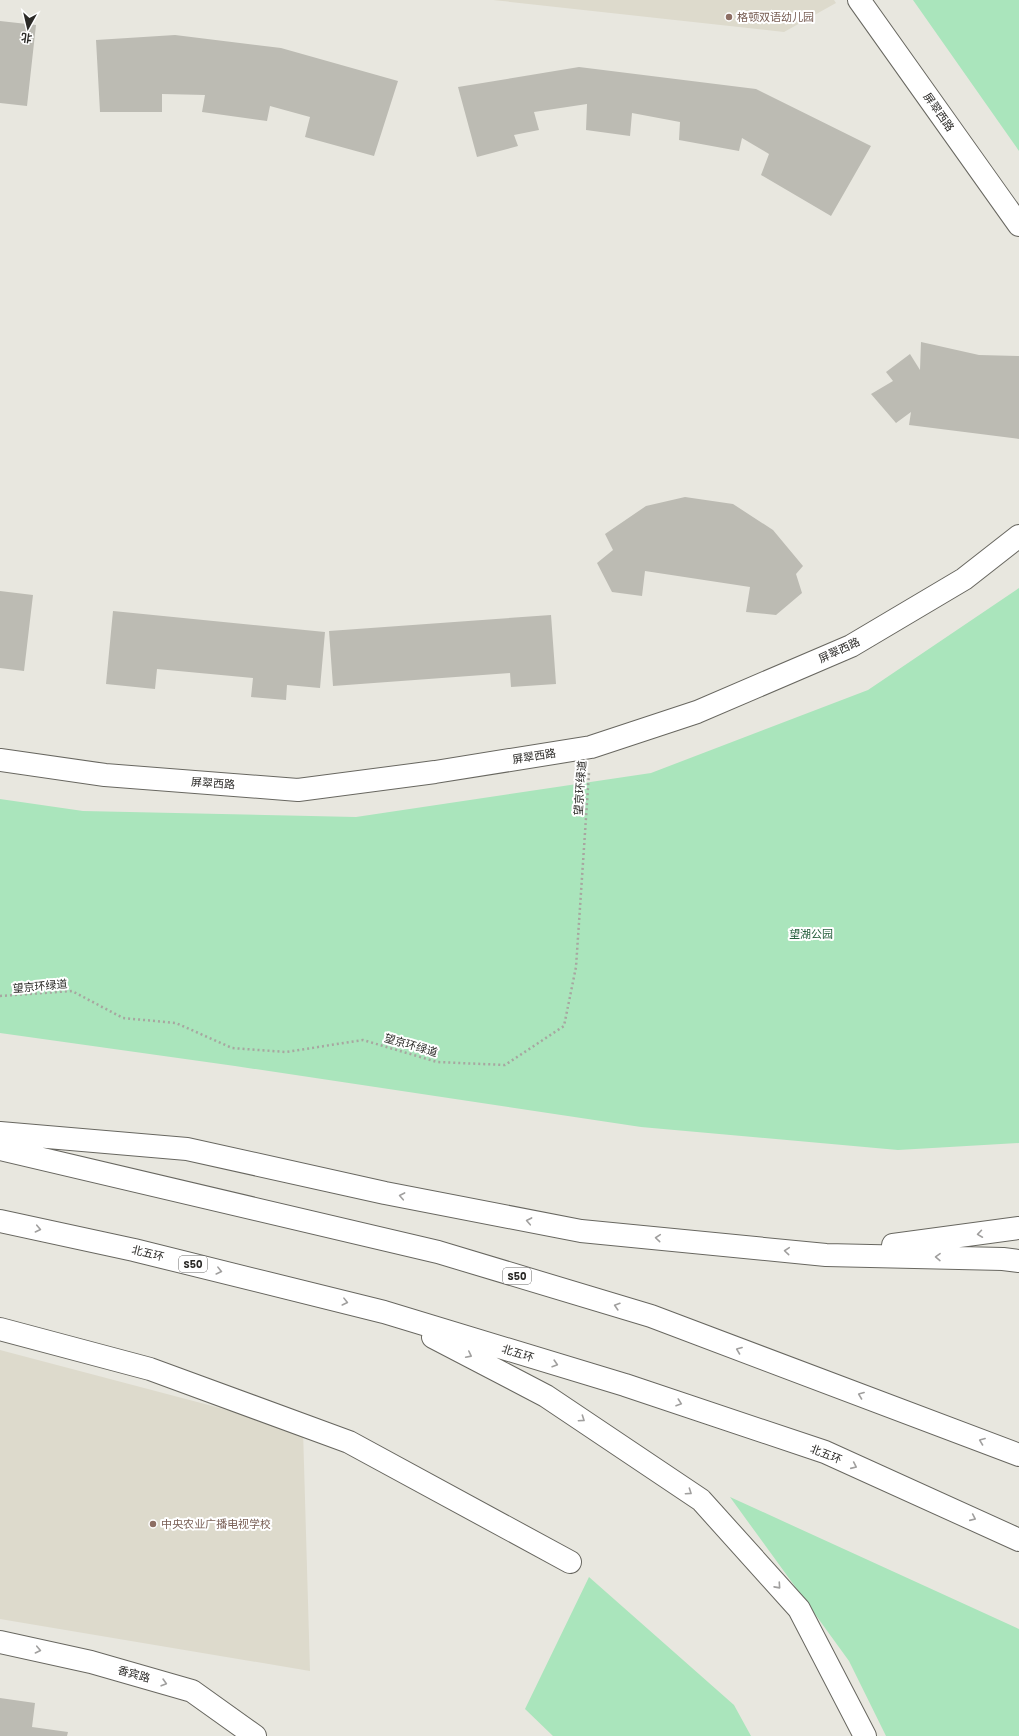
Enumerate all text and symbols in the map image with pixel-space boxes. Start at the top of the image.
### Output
north arrow [8,8,48,48]
place label: 格顿双语幼儿园 [737,9,814,25]
marker: 格顿双语幼儿园 [724,12,734,22]
text: 北 [20,29,33,47]
street label: 屏翠西路 [920,89,958,135]
street label: 屏翠西路 [816,633,862,667]
street label: 屏翠西路 [511,745,557,767]
street label: 望京环绿道 [570,760,590,816]
street label: 屏翠西路 [190,773,236,793]
park label: 望湖公园 [789,926,833,942]
street label: 望京环绿道 [12,976,68,996]
street label: 望京环绿道 [382,1030,440,1060]
one-way arrow [399,1192,405,1200]
one-way arrow [526,1217,532,1226]
one-way arrow [35,1224,41,1232]
one-way arrow [977,1229,983,1238]
one-way arrow [655,1234,661,1243]
street label: 北五环 [130,1241,166,1265]
one-way arrow [784,1246,790,1255]
one-way arrow [935,1253,941,1261]
road number: S50 [179,1256,207,1272]
one-way arrow [215,1266,222,1275]
road number: S50 [503,1268,531,1284]
one-way arrow [342,1297,349,1306]
one-way arrow [613,1302,620,1311]
street label: 北五环 [500,1341,536,1365]
one-way arrow [736,1346,743,1354]
one-way arrow [464,1351,472,1358]
one-way arrow [552,1359,559,1368]
one-way arrow [857,1392,864,1400]
one-way arrow [676,1399,683,1407]
one-way arrow [577,1415,584,1422]
one-way arrow [979,1438,986,1446]
street label: 北五环 [808,1441,844,1467]
one-way arrow [851,1461,858,1469]
one-way arrow [685,1487,692,1494]
one-way arrow [969,1513,977,1521]
place label: 中央农业广播电视学校 [161,1516,271,1532]
marker: 中央农业广播电视学校 [148,1519,158,1529]
one-way arrow [773,1582,780,1589]
one-way arrow [35,1645,41,1653]
street label: 香宾路 [116,1662,152,1686]
one-way arrow [160,1678,167,1687]

